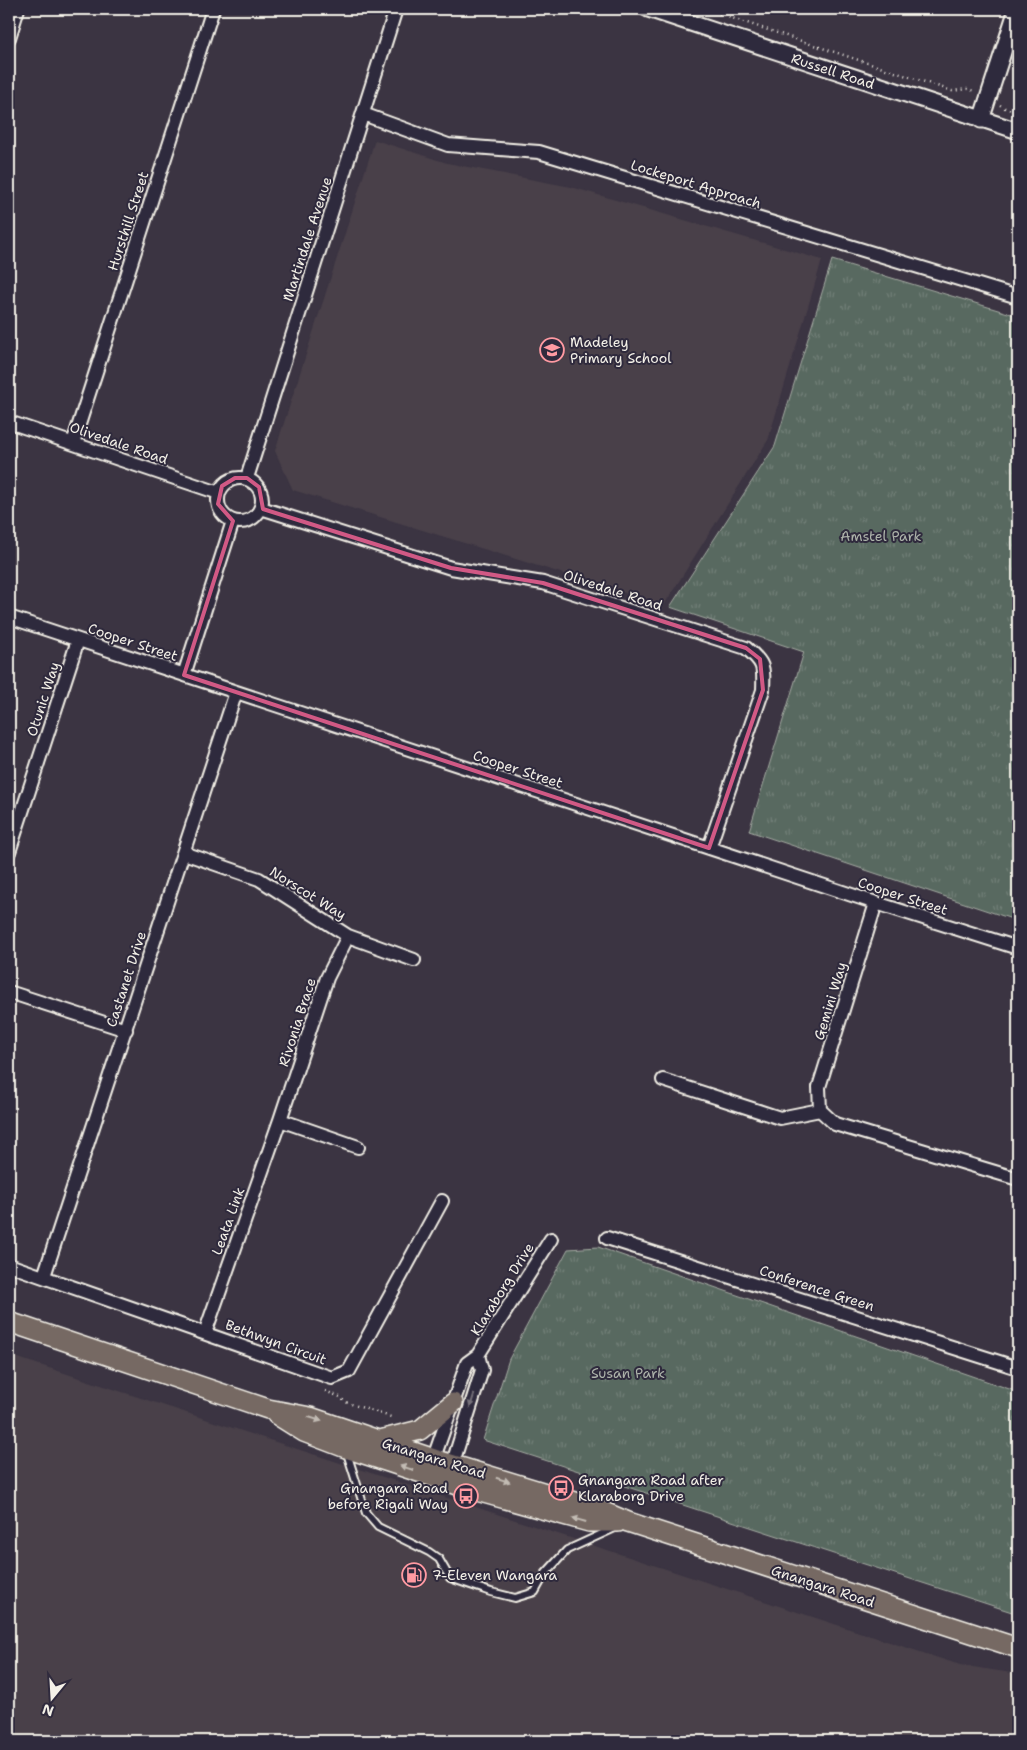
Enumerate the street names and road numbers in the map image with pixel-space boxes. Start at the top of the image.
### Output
street label: Russell Road [789,49,877,93]
street label: Lockeport Approach [629,156,763,212]
street label: Hursthill Street [103,169,153,273]
street label: Martindale Avenue [278,174,336,304]
street label: Olivedale Road [67,418,171,468]
street label: Olivedale Road [561,566,665,614]
street label: Cooper Street [86,619,180,665]
street label: Otunic Way [22,659,64,739]
street label: Cooper Street [471,746,565,792]
street label: Norscot Way [266,862,350,924]
street label: Cooper Street [856,873,950,919]
street label: Castanet Drive [102,929,150,1029]
street label: Gemini Way [810,960,850,1042]
street label: Rivonia Brace [274,975,320,1069]
street label: Leata Link [207,1185,249,1257]
street label: Klaraborg Drive [466,1239,538,1339]
street label: Conference Green [757,1261,877,1315]
street label: Bethwyn Circuit [223,1315,329,1369]
street label: Gnangara Road [380,1434,488,1482]
street label: Gnangara Road [769,1561,877,1611]

